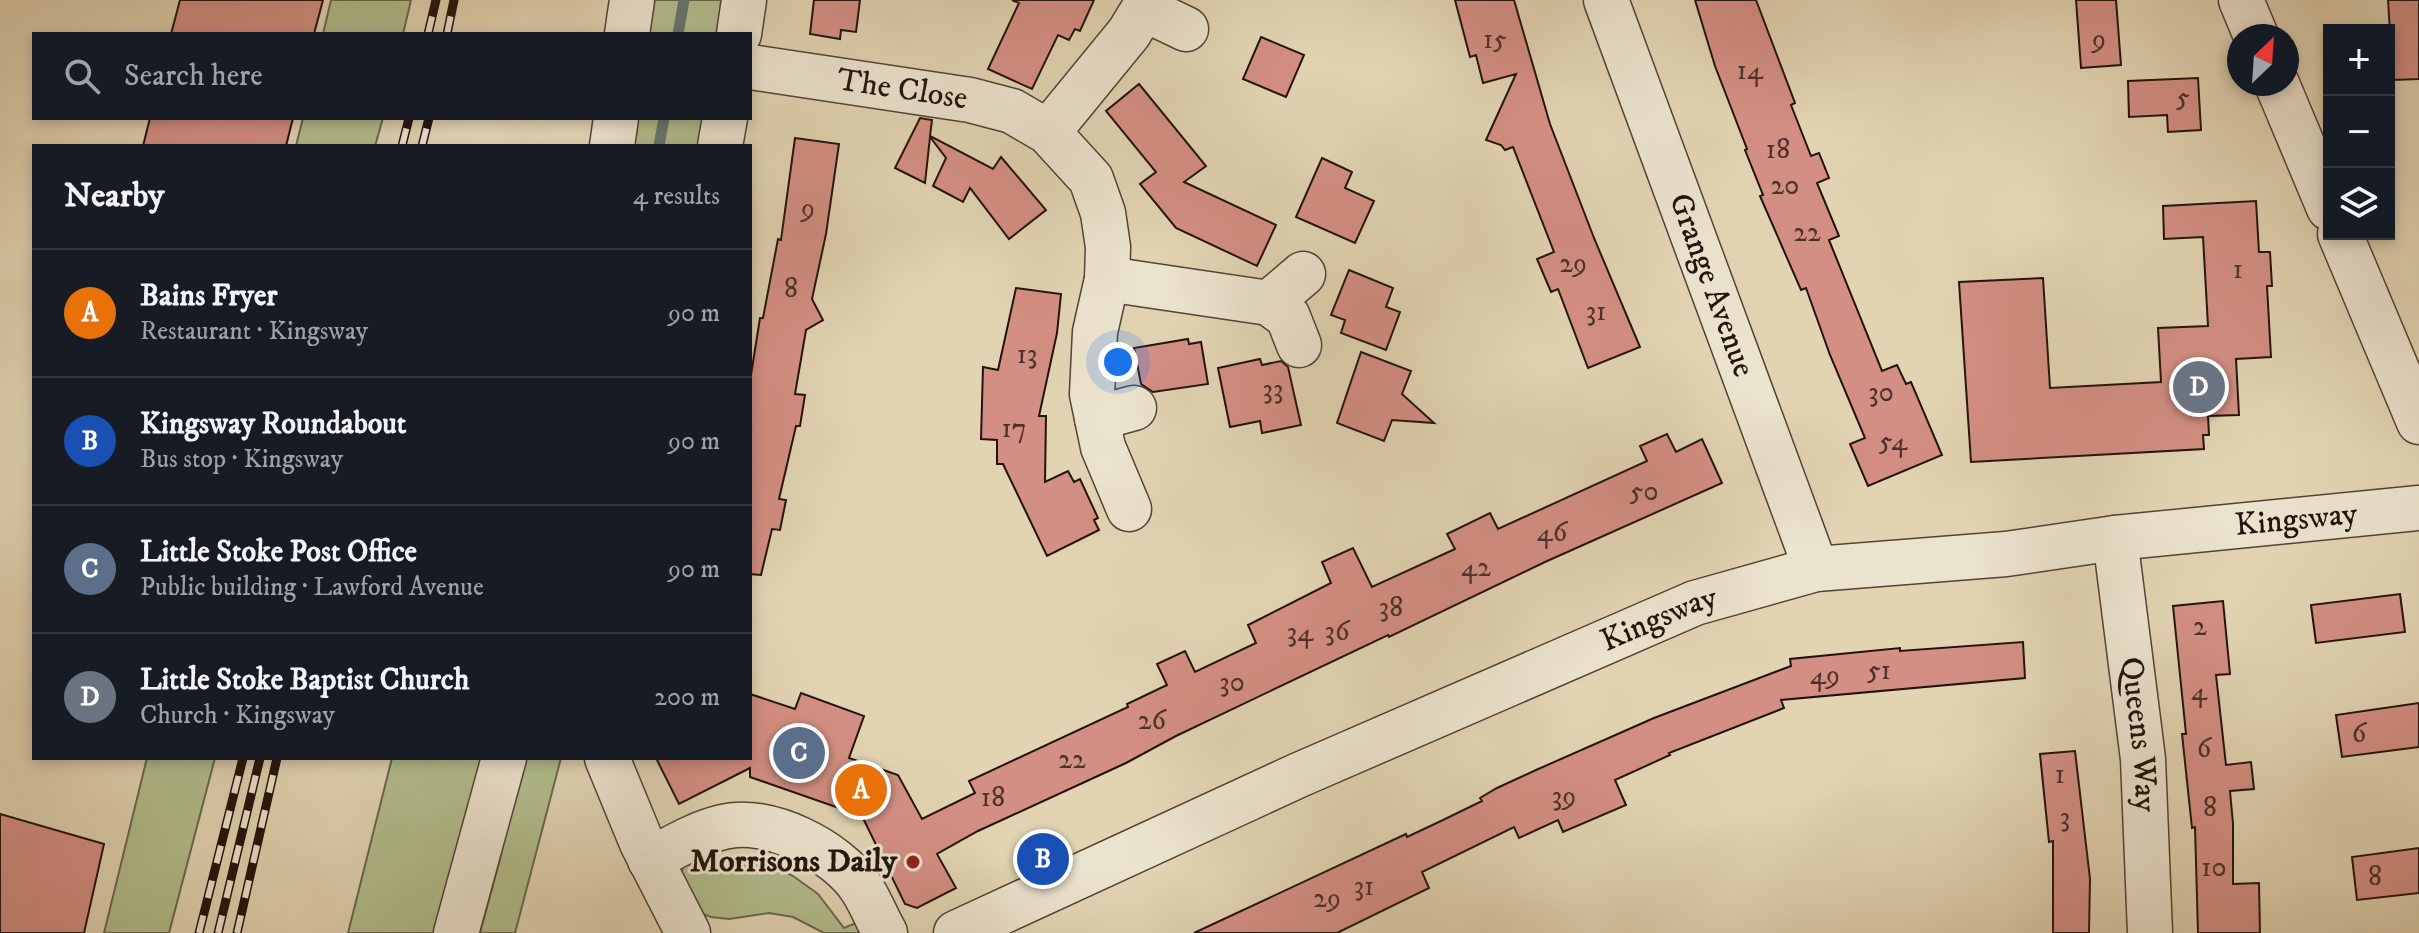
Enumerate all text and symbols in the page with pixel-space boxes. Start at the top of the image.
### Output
house number: 15 [1483,22,1507,57]
house number: 9 [2090,22,2106,57]
north arrow [2227,24,2299,96]
map controls [2323,24,2395,240]
button: + [2323,24,2395,96]
search box [32,32,752,120]
house number: 14 [1737,53,1764,88]
icon: search [60,54,104,98]
text: Search here [124,58,263,95]
street label: The Close [834,60,970,119]
house number: 5 [2176,80,2190,115]
button: − [2323,96,2395,168]
house number: 18 [1766,132,1790,167]
house number: 20 [1771,168,1799,203]
button: layers [2323,168,2395,240]
text: Nearby [64,175,165,217]
text: 4 results [633,180,720,213]
street label: Grange Avenue [1659,188,1763,382]
house number: 9 [799,191,815,226]
house number: 22 [1793,215,1821,250]
house number: 29 [1559,246,1587,281]
house number: 1 [2233,252,2243,287]
house number: 8 [784,271,798,306]
text: Bains Fryer [140,278,278,315]
house number: 31 [1586,294,1606,329]
text: A [82,297,98,330]
text: 90 m [668,297,720,330]
text: Restaurant · Kingsway [140,315,368,348]
house number: 13 [1017,337,1037,372]
your location [1098,342,1138,382]
pin: D [2173,357,2225,417]
house number: 33 [1263,372,1283,407]
house number: 30 [1868,375,1894,410]
text: Kingsway Roundabout [140,406,406,443]
house number: 17 [1001,411,1027,446]
house number: 54 [1879,424,1908,459]
text: B [82,425,98,458]
text: 90 m [668,425,720,458]
text: Bus stop · Kingsway [140,443,343,476]
house number: 50 [1630,474,1658,509]
street label: Kingsway [2233,494,2360,546]
house number: 46 [1537,515,1569,550]
text: Little Stoke Post Office [140,534,417,571]
house number: 42 [1461,550,1491,585]
text: C [81,553,99,586]
text: 90 m [668,553,720,586]
text: Public building · Lawford Avenue [140,571,484,604]
street label: Kingsway [1595,578,1722,661]
house number: 38 [1379,590,1403,625]
house number: 2 [2193,609,2207,644]
house number: 36 [1324,614,1351,649]
house number: 34 [1287,615,1314,650]
house number: 51 [1867,653,1891,688]
street label: Queens Way [2110,655,2165,814]
house number: 49 [1810,658,1840,693]
text: Little Stoke Baptist Church [140,662,469,699]
house number: 30 [1219,665,1245,700]
house number: 4 [2191,674,2208,709]
text: D [80,681,100,714]
text: 200 m [654,681,720,714]
text: Church · Kingsway [140,699,335,732]
house number: 26 [1138,703,1168,738]
house number: 6 [2352,716,2368,751]
pin: C [773,723,825,783]
house number: 6 [2197,731,2213,766]
house number: 22 [1058,742,1086,777]
house number: 1 [2055,757,2065,792]
pin: A [835,760,887,820]
house number: 39 [1552,779,1576,814]
house number: 18 [981,780,1005,815]
house number: 8 [2203,790,2217,825]
house number: 3 [2060,800,2070,835]
pin: B [1017,829,1069,889]
place label: Morrisons Daily [690,842,898,882]
house number: 10 [2201,850,2227,885]
marker: Morrisons Daily [904,853,922,871]
house number: 8 [2368,859,2382,894]
house number: 31 [1354,869,1374,904]
house number: 29 [1313,881,1341,916]

